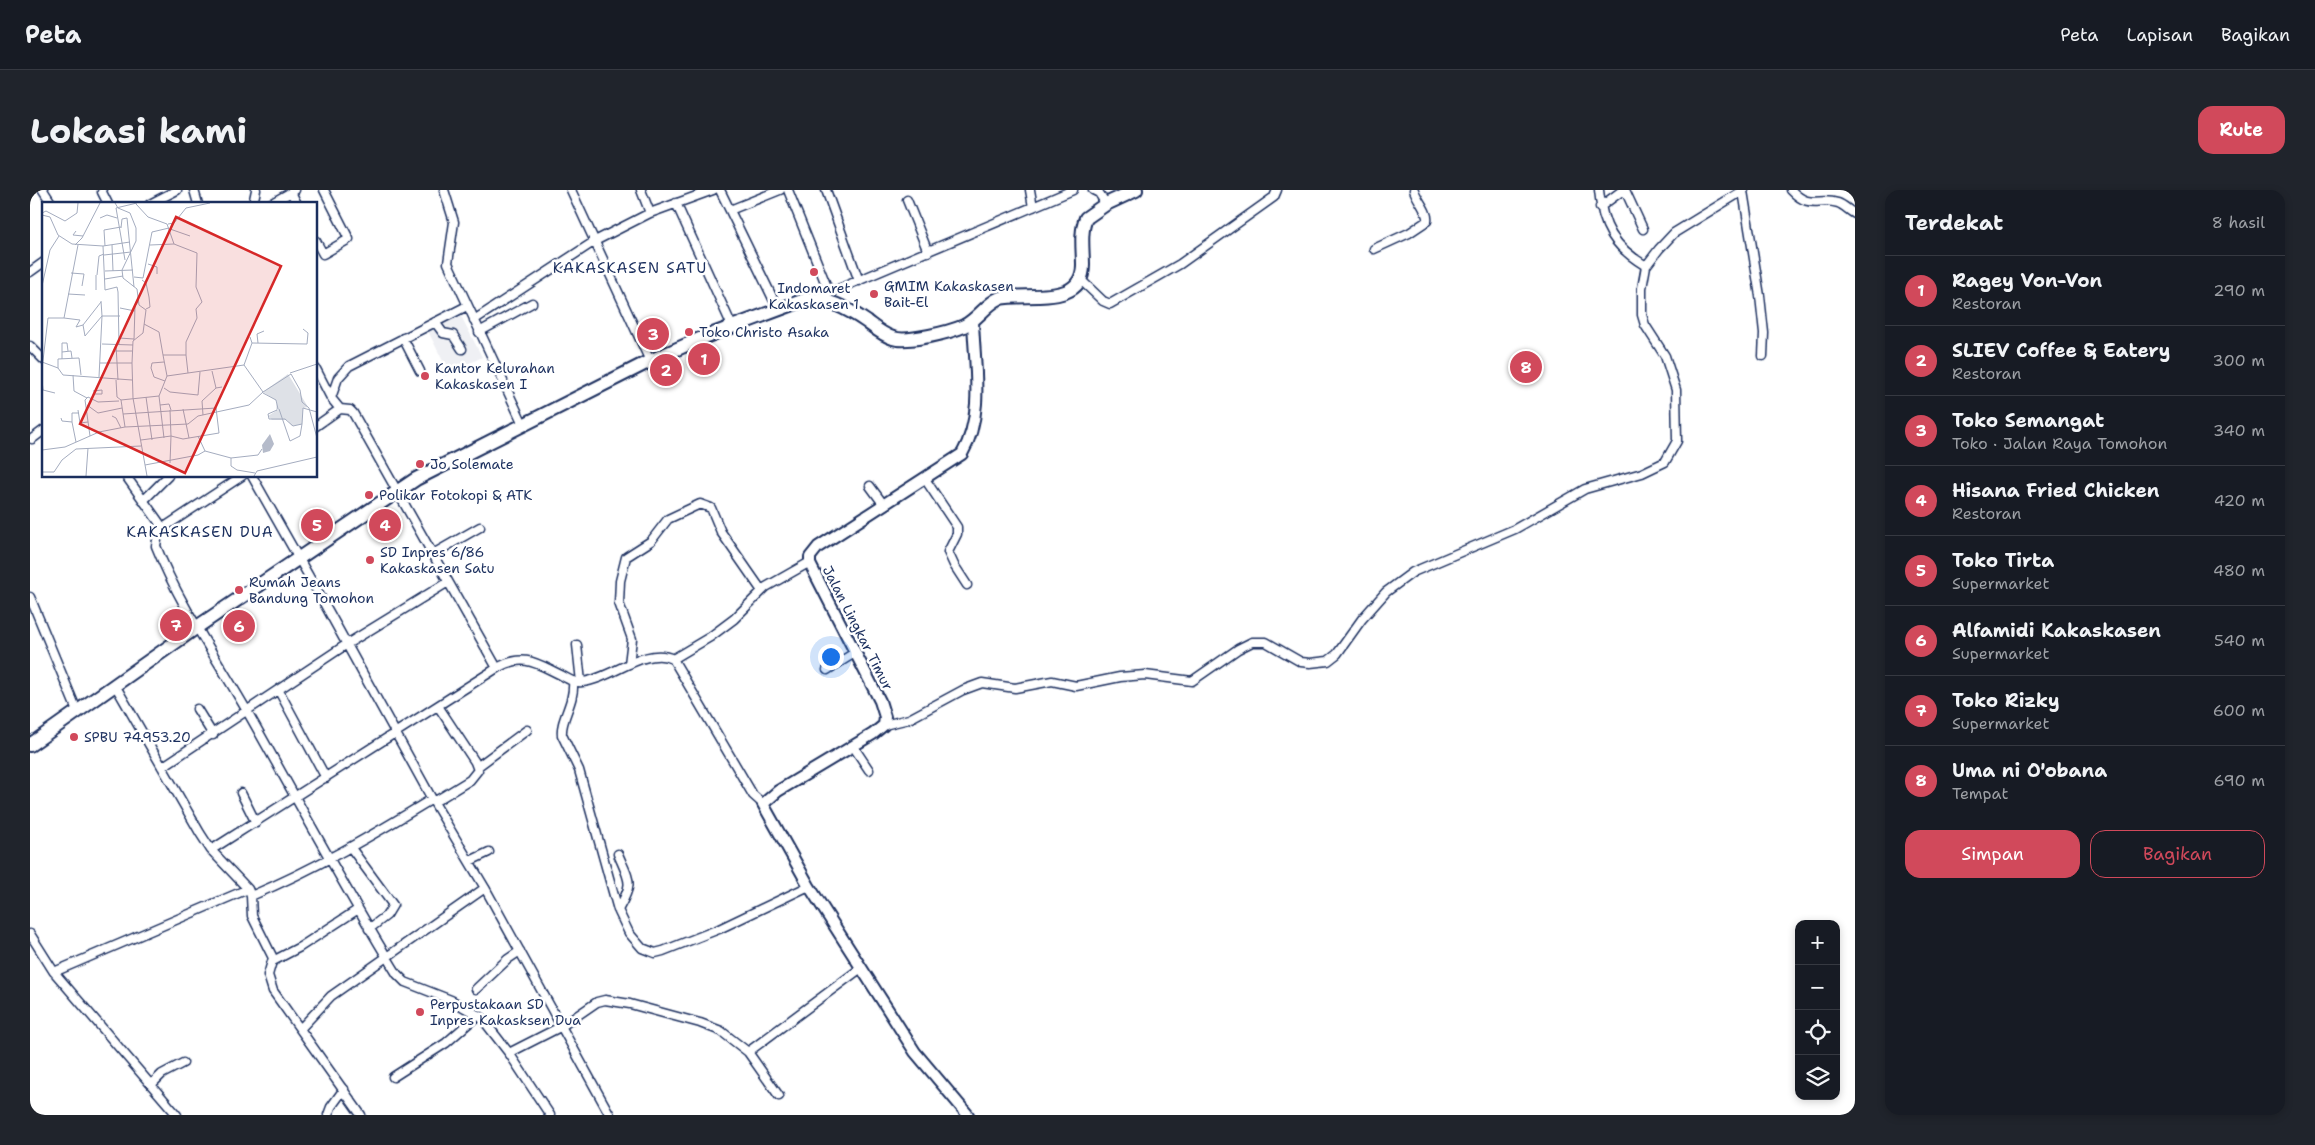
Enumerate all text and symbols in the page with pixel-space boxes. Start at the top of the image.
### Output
text: Peta [25,19,81,51]
text: Peta [2060,23,2099,47]
text: Lapisan [2127,23,2193,47]
text: Bagikan [2221,23,2290,47]
button: Rute [2198,106,2285,154]
text: Lokasi kami [30,107,247,154]
inset map [42,202,318,478]
text: Terdekat [1905,209,2003,237]
text: 8 hasil [2212,212,2265,233]
district label: KAKASKASEN SATU [553,258,707,278]
marker: Indomaret Kakaskasen 1 [808,266,820,278]
text: Ragey Von-Von [1952,268,2102,293]
place label: GMIM Kakaskasen Bait-El [884,277,1014,311]
place label: Indomaret Kakaskasen 1 [769,279,859,313]
text: 1 [1917,280,1925,301]
text: 290 m [2213,280,2265,301]
marker: GMIM Kakaskasen Bait-El [868,288,880,300]
text: Restoran [1952,293,2021,314]
pin: 3 [637,315,669,353]
place label: Toko Christo Asaka [699,323,829,341]
marker: Toko Christo Asaka [683,326,695,338]
text: SLIEV Coffee & Eatery [1952,338,2170,363]
pin: 1 [688,340,720,378]
pin: 8 [1510,348,1542,386]
text: 2 [1915,350,1927,371]
text: 300 m [2213,350,2265,371]
pin: 2 [650,351,682,389]
place label: Kantor Kelurahan Kakaskasen I [435,359,555,393]
text: Restoran [1952,363,2021,384]
marker: Kantor Kelurahan Kakaskasen I [419,370,431,382]
text: Toko Semangat [1952,408,2104,433]
text: 3 [1915,420,1927,441]
text: 340 m [2213,420,2265,441]
text: Toko · Jalan Raya Tomohon [1952,433,2167,454]
place label: Jo Solemate [430,455,514,473]
marker: Jo Solemate [414,458,426,470]
text: Hisana Fried Chicken [1952,478,2159,503]
place label: Polikar Fotokopi & ATK [379,486,532,504]
marker: Polikar Fotokopi & ATK [363,489,375,501]
text: 4 [1915,490,1927,511]
text: 420 m [2214,490,2265,511]
text: Restoran [1952,503,2021,524]
pin: 5 [301,506,333,544]
pin: 4 [369,506,401,544]
district label: KAKASKASEN DUA [126,522,274,542]
place label: SD Inpres 6/86 Kakaskasen Satu [380,543,495,577]
text: Toko Tirta [1952,548,2054,573]
marker: SD Inpres 6/86 Kakaskasen Satu [364,554,376,566]
text: 5 [1916,560,1926,581]
text: 480 m [2213,560,2265,581]
street label: Jalan Lingkar Timur [819,563,897,694]
place label: Rumah Jeans Bandung Tomohon [249,573,375,607]
text: Supermarket [1952,573,2049,594]
marker: Rumah Jeans Bandung Tomohon [233,584,245,596]
pin: 7 [160,606,192,644]
pin: 6 [223,607,255,645]
text: Alfamidi Kakaskasen [1952,618,2161,643]
text: 6 [1915,630,1927,651]
text: 540 m [2214,630,2265,651]
text: Supermarket [1952,643,2049,664]
your location [818,644,844,670]
text: Toko Rizky [1952,688,2060,713]
text: 7 [1915,700,1927,721]
text: 600 m [2213,700,2265,721]
text: Supermarket [1952,713,2049,734]
place label: SPBU 74.953.20 [84,728,191,746]
marker: SPBU 74.953.20 [68,731,80,743]
text: Uma ni O'obana [1952,758,2107,783]
text: 8 [1915,770,1927,791]
text: 690 m [2214,770,2265,791]
text: Tempat [1952,783,2008,804]
button: Simpan [1905,830,2080,878]
button: Bagikan [2090,830,2265,878]
map controls [1795,920,1840,1100]
button: + [1795,920,1840,965]
button: − [1795,965,1840,1010]
place label: Perpustakaan SD Inpres Kakasksen Dua [430,995,581,1029]
marker: Perpustakaan SD Inpres Kakasksen Dua [414,1006,426,1018]
button: locate [1795,1010,1840,1055]
button: layers [1795,1055,1840,1100]

